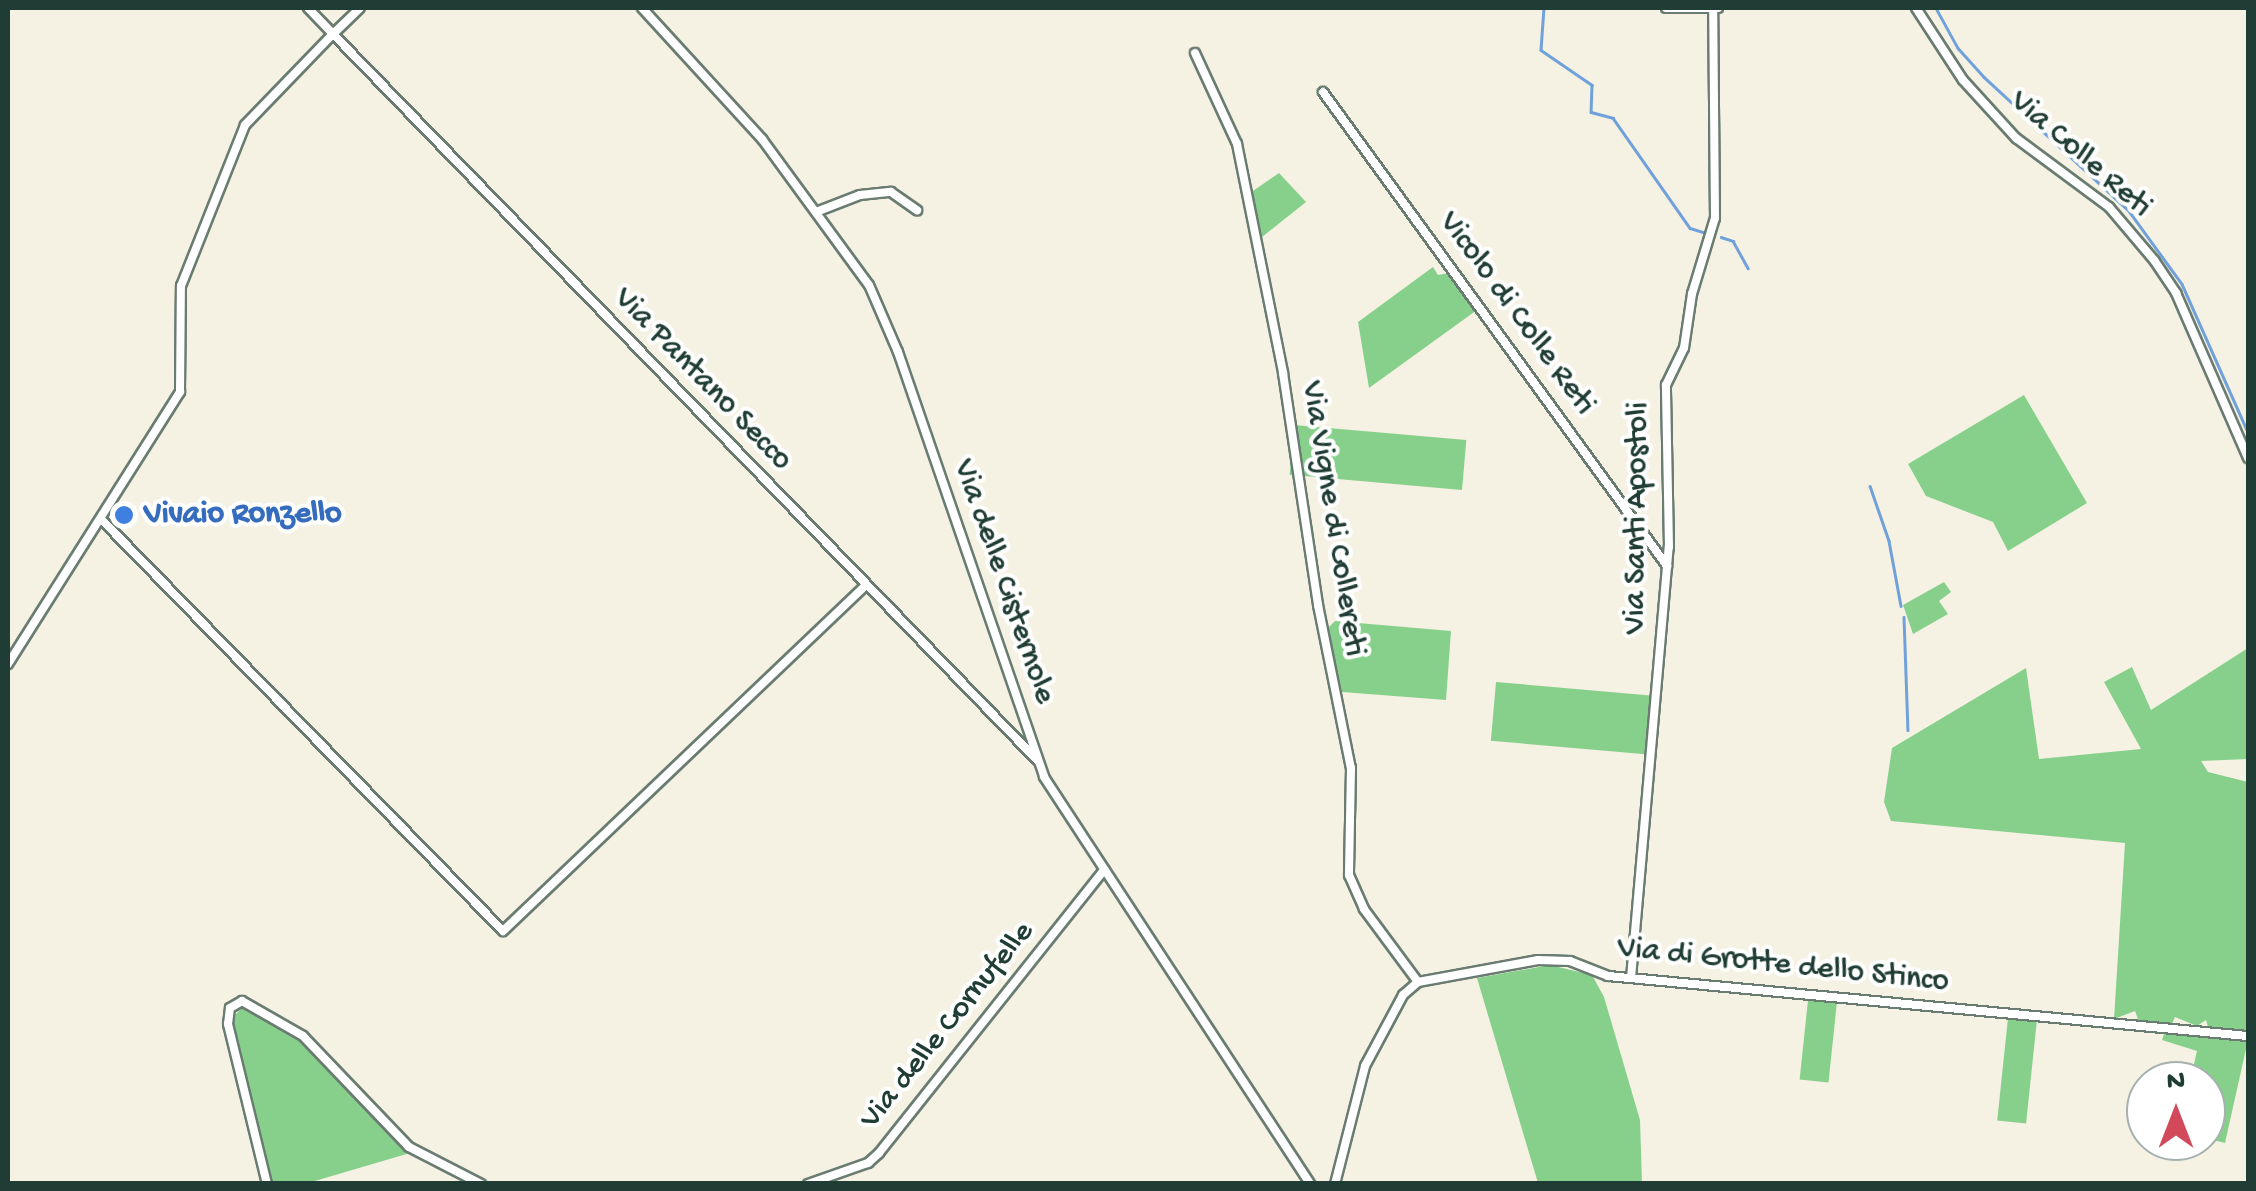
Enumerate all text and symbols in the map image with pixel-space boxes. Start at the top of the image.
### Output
street label: Via Colle Reti [2001,83,2159,227]
street label: Vicolo di Colle Reti [1429,205,1603,423]
street label: Via Pantano Secco [605,280,799,480]
street label: Via Vigne di Collereti [1291,379,1373,659]
street label: Via Santi Apostoli [1617,402,1659,634]
street label: Via delle Cisternole [943,455,1063,709]
place label: Vivaio Ronzello [144,496,342,534]
marker: Vivaio Ronzello [113,504,135,526]
street label: Via delle Cornufelle [853,914,1043,1138]
street label: Via di Grotte dello Stinco [1616,930,1950,1002]
north arrow [2126,1061,2226,1161]
text: N [2167,1066,2185,1099]

